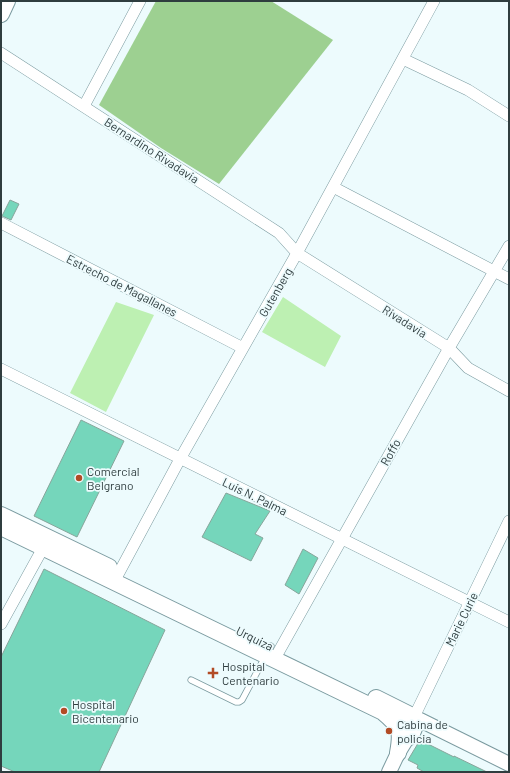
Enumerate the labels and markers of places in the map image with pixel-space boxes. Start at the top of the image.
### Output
place label: Comercial Belgrano [87,464,140,492]
marker: Comercial Belgrano [74,473,84,483]
place label: Hospital Centenario [222,659,279,687]
marker: Hospital Centenario [207,667,219,679]
place label: Hospital Bicentenario [72,697,139,725]
marker: Hospital Bicentenario [59,706,69,716]
place label: Cabina de policia [397,717,448,745]
marker: Cabina de policia [384,726,394,736]

